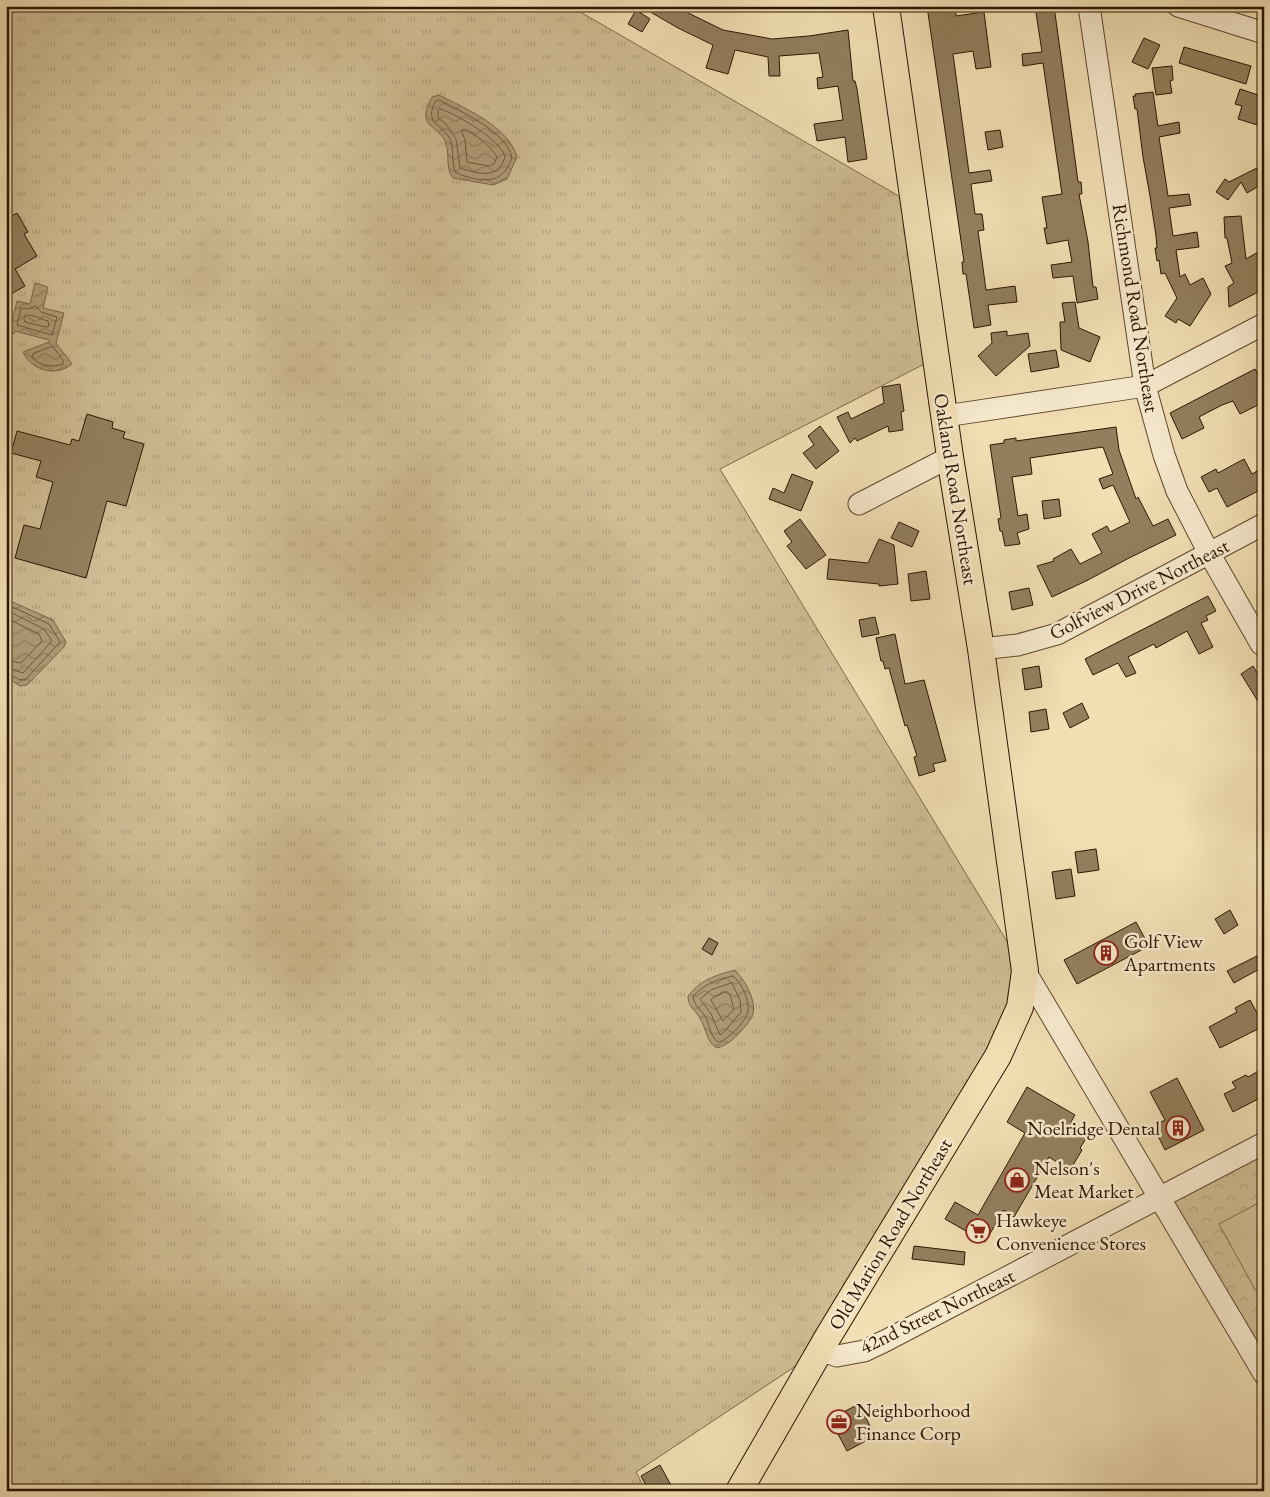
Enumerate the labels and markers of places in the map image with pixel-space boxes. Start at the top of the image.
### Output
place label: Golf View Apartments [1123,928,1215,977]
building icon: Golf View Apartments [1093,940,1119,966]
place label: Noelridge Dental [1027,1115,1160,1141]
building icon: Noelridge Dental [1165,1115,1191,1141]
place label: Nelson's Meat Market [1034,1155,1134,1204]
shop icon: Nelson's Meat Market [1004,1167,1030,1193]
place label: Hawkeye Convenience Stores [996,1207,1146,1256]
supermarket icon: Hawkeye Convenience Stores [965,1218,991,1244]
place label: Neighborhood Finance Corp [856,1397,972,1446]
office icon: Neighborhood Finance Corp [826,1409,852,1435]

